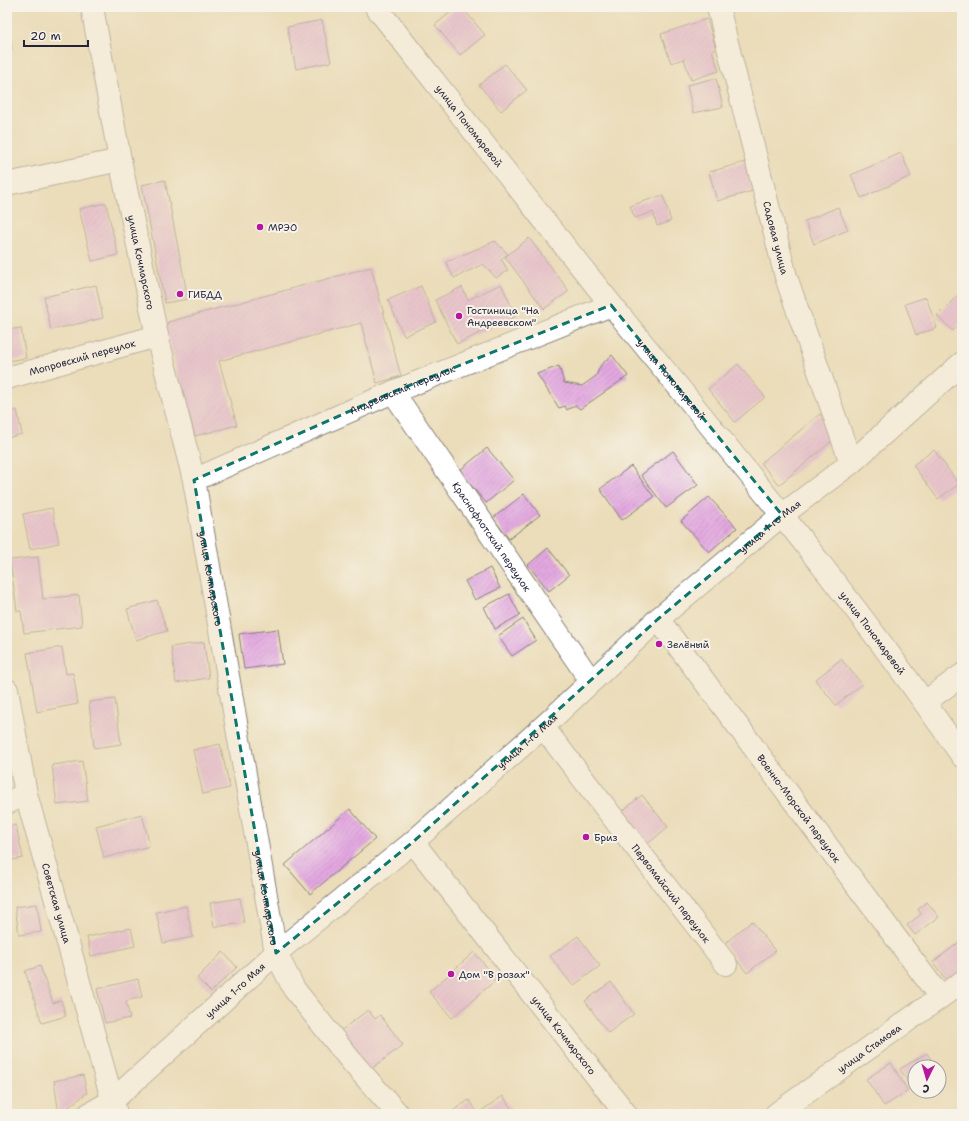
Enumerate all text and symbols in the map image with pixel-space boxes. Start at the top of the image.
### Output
scale bar [24,22,88,48]
text: 20 m [30,28,61,44]
street label: улица Пономаревой [433,82,506,170]
street label: Садовая улица [760,200,791,277]
street label: улица Кочмарского [125,214,157,311]
place label: МРЭО [268,221,297,234]
marker: МРЭО [255,222,265,232]
place label: ГИБДД [188,288,222,301]
marker: ГИБДД [175,289,185,299]
place label: Гостиница "На Андреевском" [467,304,540,329]
marker: Гостиница "На Андреевском" [454,311,464,321]
street label: Мопровский переулок [27,336,138,379]
street label: улица Пономаревой [634,336,709,423]
street label: Андреевский переулок [347,362,458,417]
street label: Краснофлотский переулок [449,479,534,595]
street label: улица 1-го Мая [736,497,803,556]
street label: улица Кочмарского [196,530,225,627]
street label: улица Пономаревой [837,589,908,678]
place label: Зелёный [667,638,710,651]
marker: Зелёный [654,639,664,649]
street label: улица 1-го Мая [494,711,560,772]
street label: Военно-Морской переулок [754,752,844,866]
place label: Бриз [594,831,618,844]
marker: Бриз [581,832,591,842]
street label: Первомайский переулок [629,842,714,946]
street label: улица Кочмарского [251,849,281,947]
street label: Советская улица [39,862,74,946]
street label: улица 1-го Мая [202,960,268,1021]
place label: Дом "В розах" [459,968,530,981]
marker: Дом "В розах" [446,969,456,979]
street label: улица Кочмарского [529,993,599,1077]
street label: улица Стамова [835,1021,904,1076]
north arrow [907,1059,947,1099]
text: С [922,1081,930,1096]

